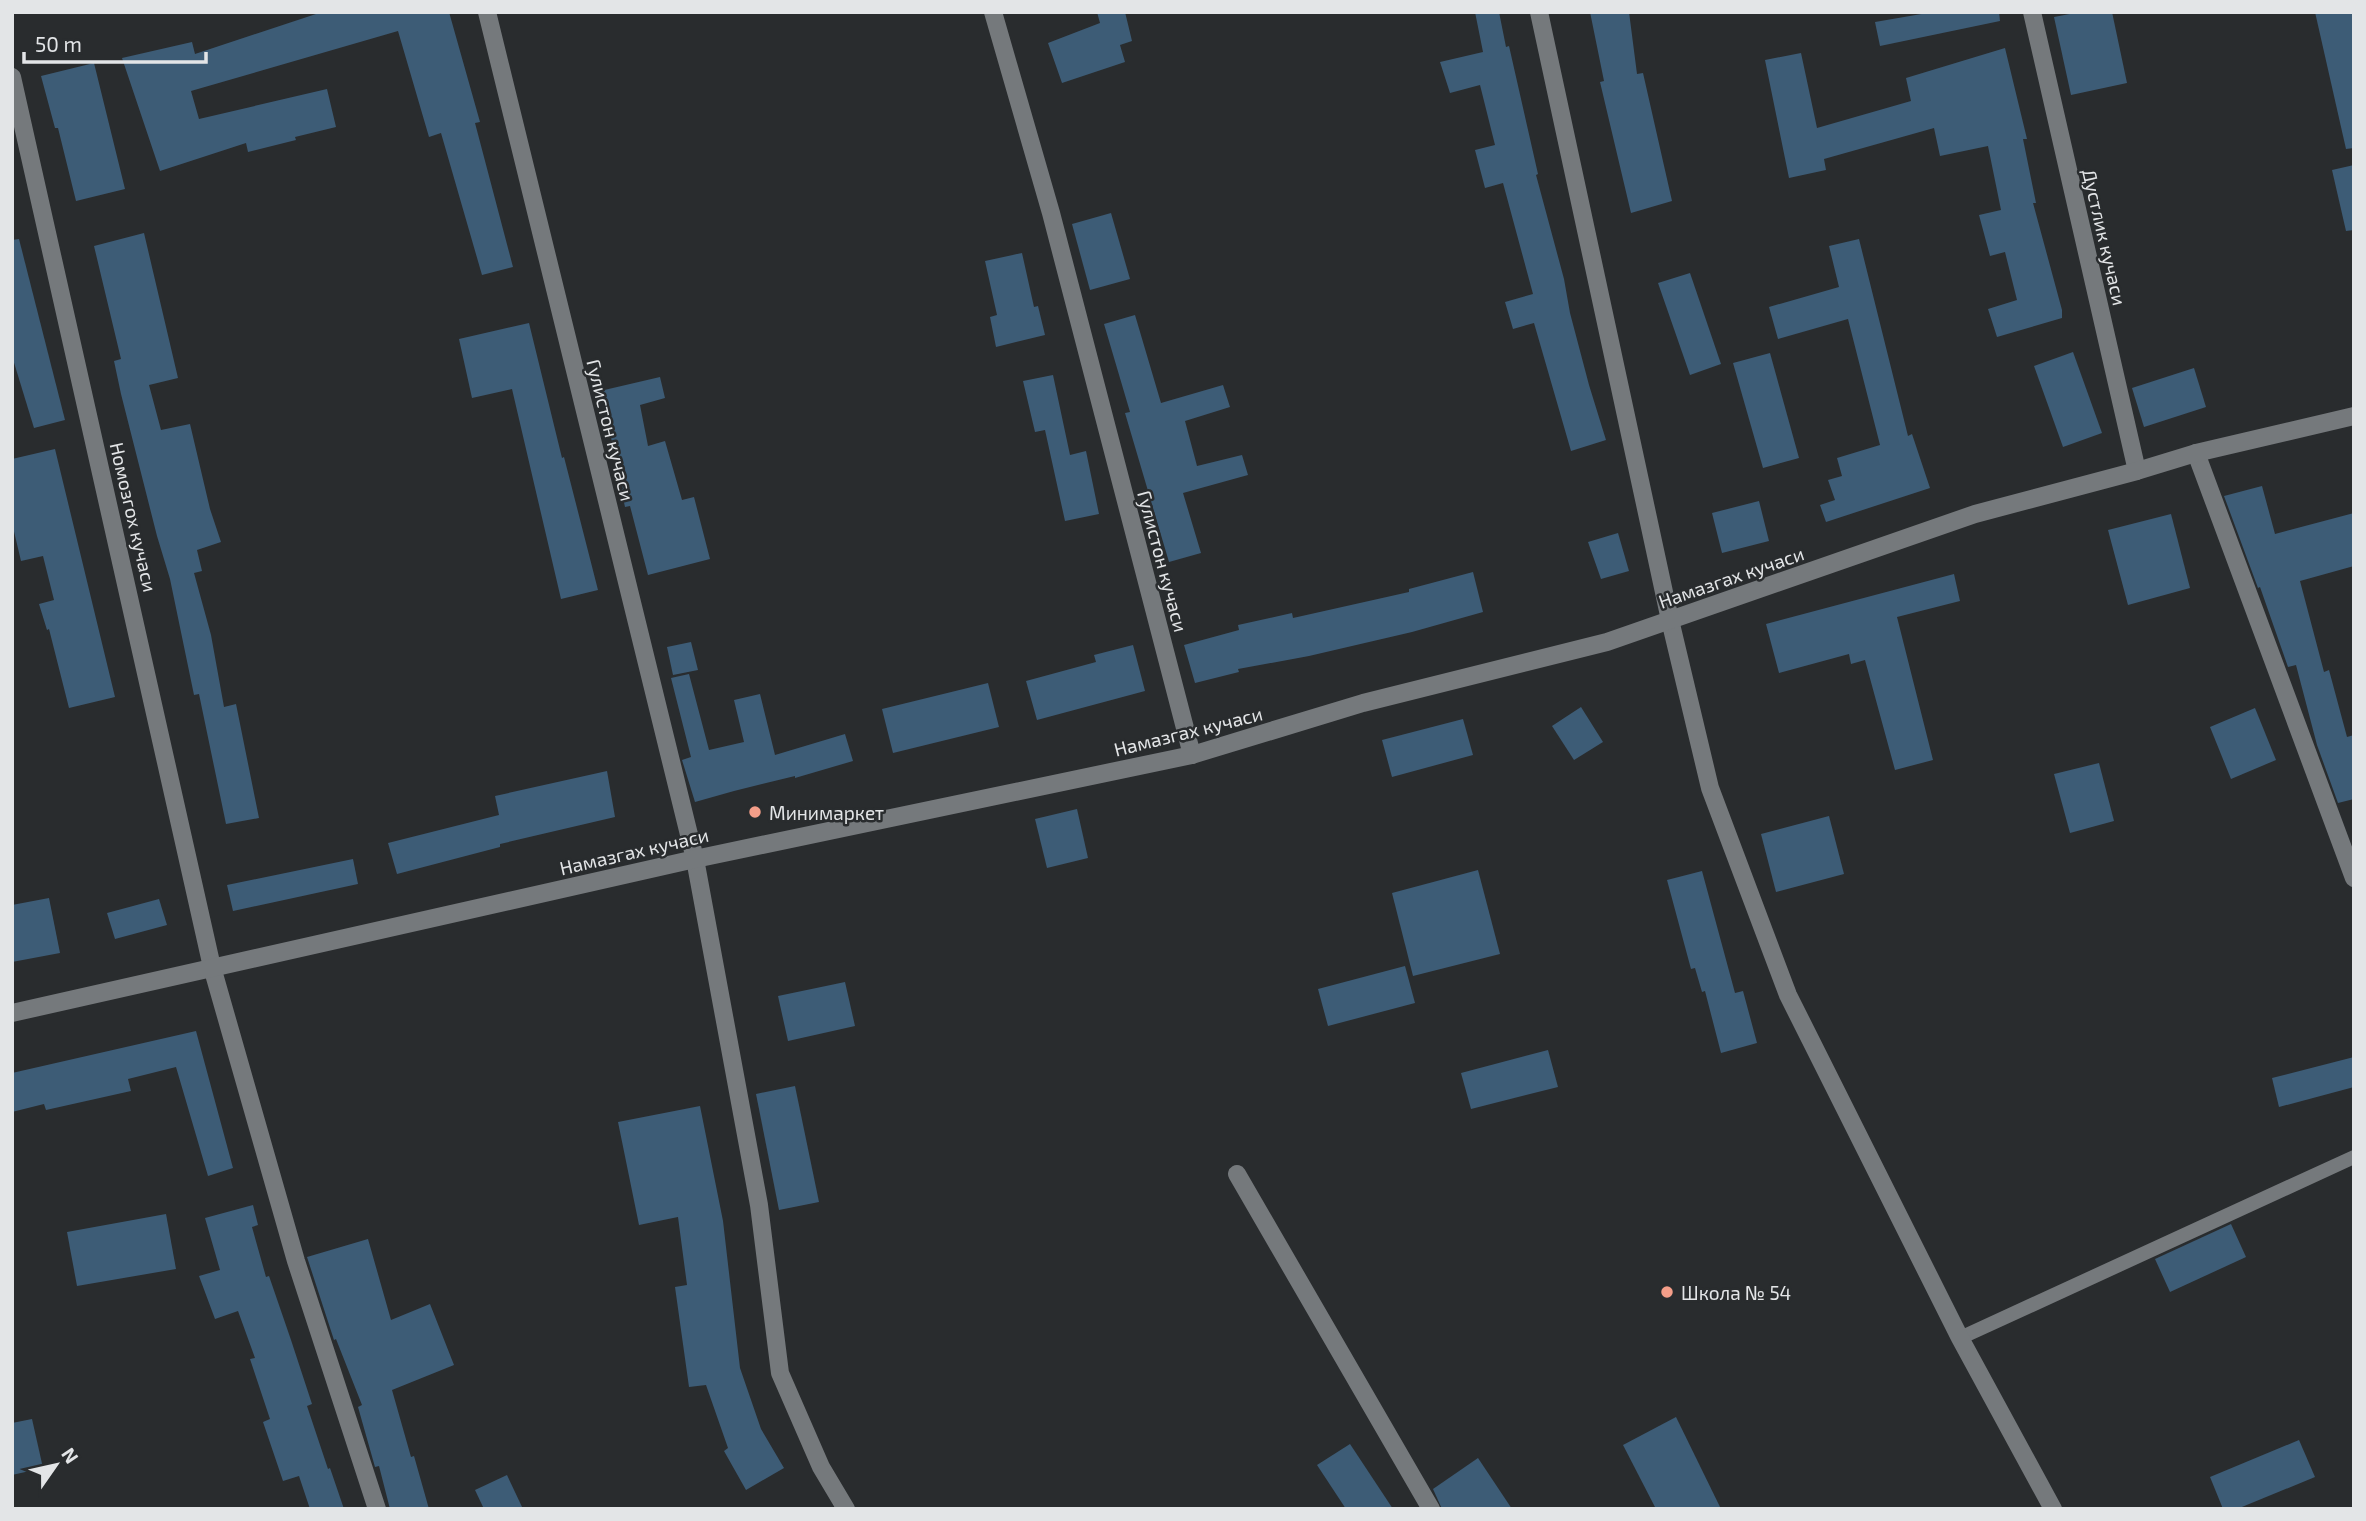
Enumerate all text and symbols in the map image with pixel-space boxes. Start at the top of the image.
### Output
scale bar [24,21,206,65]
text: 50 m [35,31,82,56]
street label: Дустлик кучаси [2077,167,2132,308]
street label: Гулистон кучаси [581,357,640,504]
street label: Номозгох кучаси [105,440,162,594]
street label: Гулистон кучаси [1132,488,1193,634]
street label: Намазгах кучаси [1655,541,1807,614]
street label: Намазгах кучаси [1111,701,1265,762]
place label: Минимаркет [769,801,884,824]
marker: Минимаркет [747,804,763,820]
street label: Намазгах кучаси [557,823,711,880]
place label: Школа № 54 [1681,1281,1791,1304]
marker: Школа № 54 [1659,1284,1675,1300]
north arrow [21,1430,91,1500]
text: N [57,1443,84,1467]

